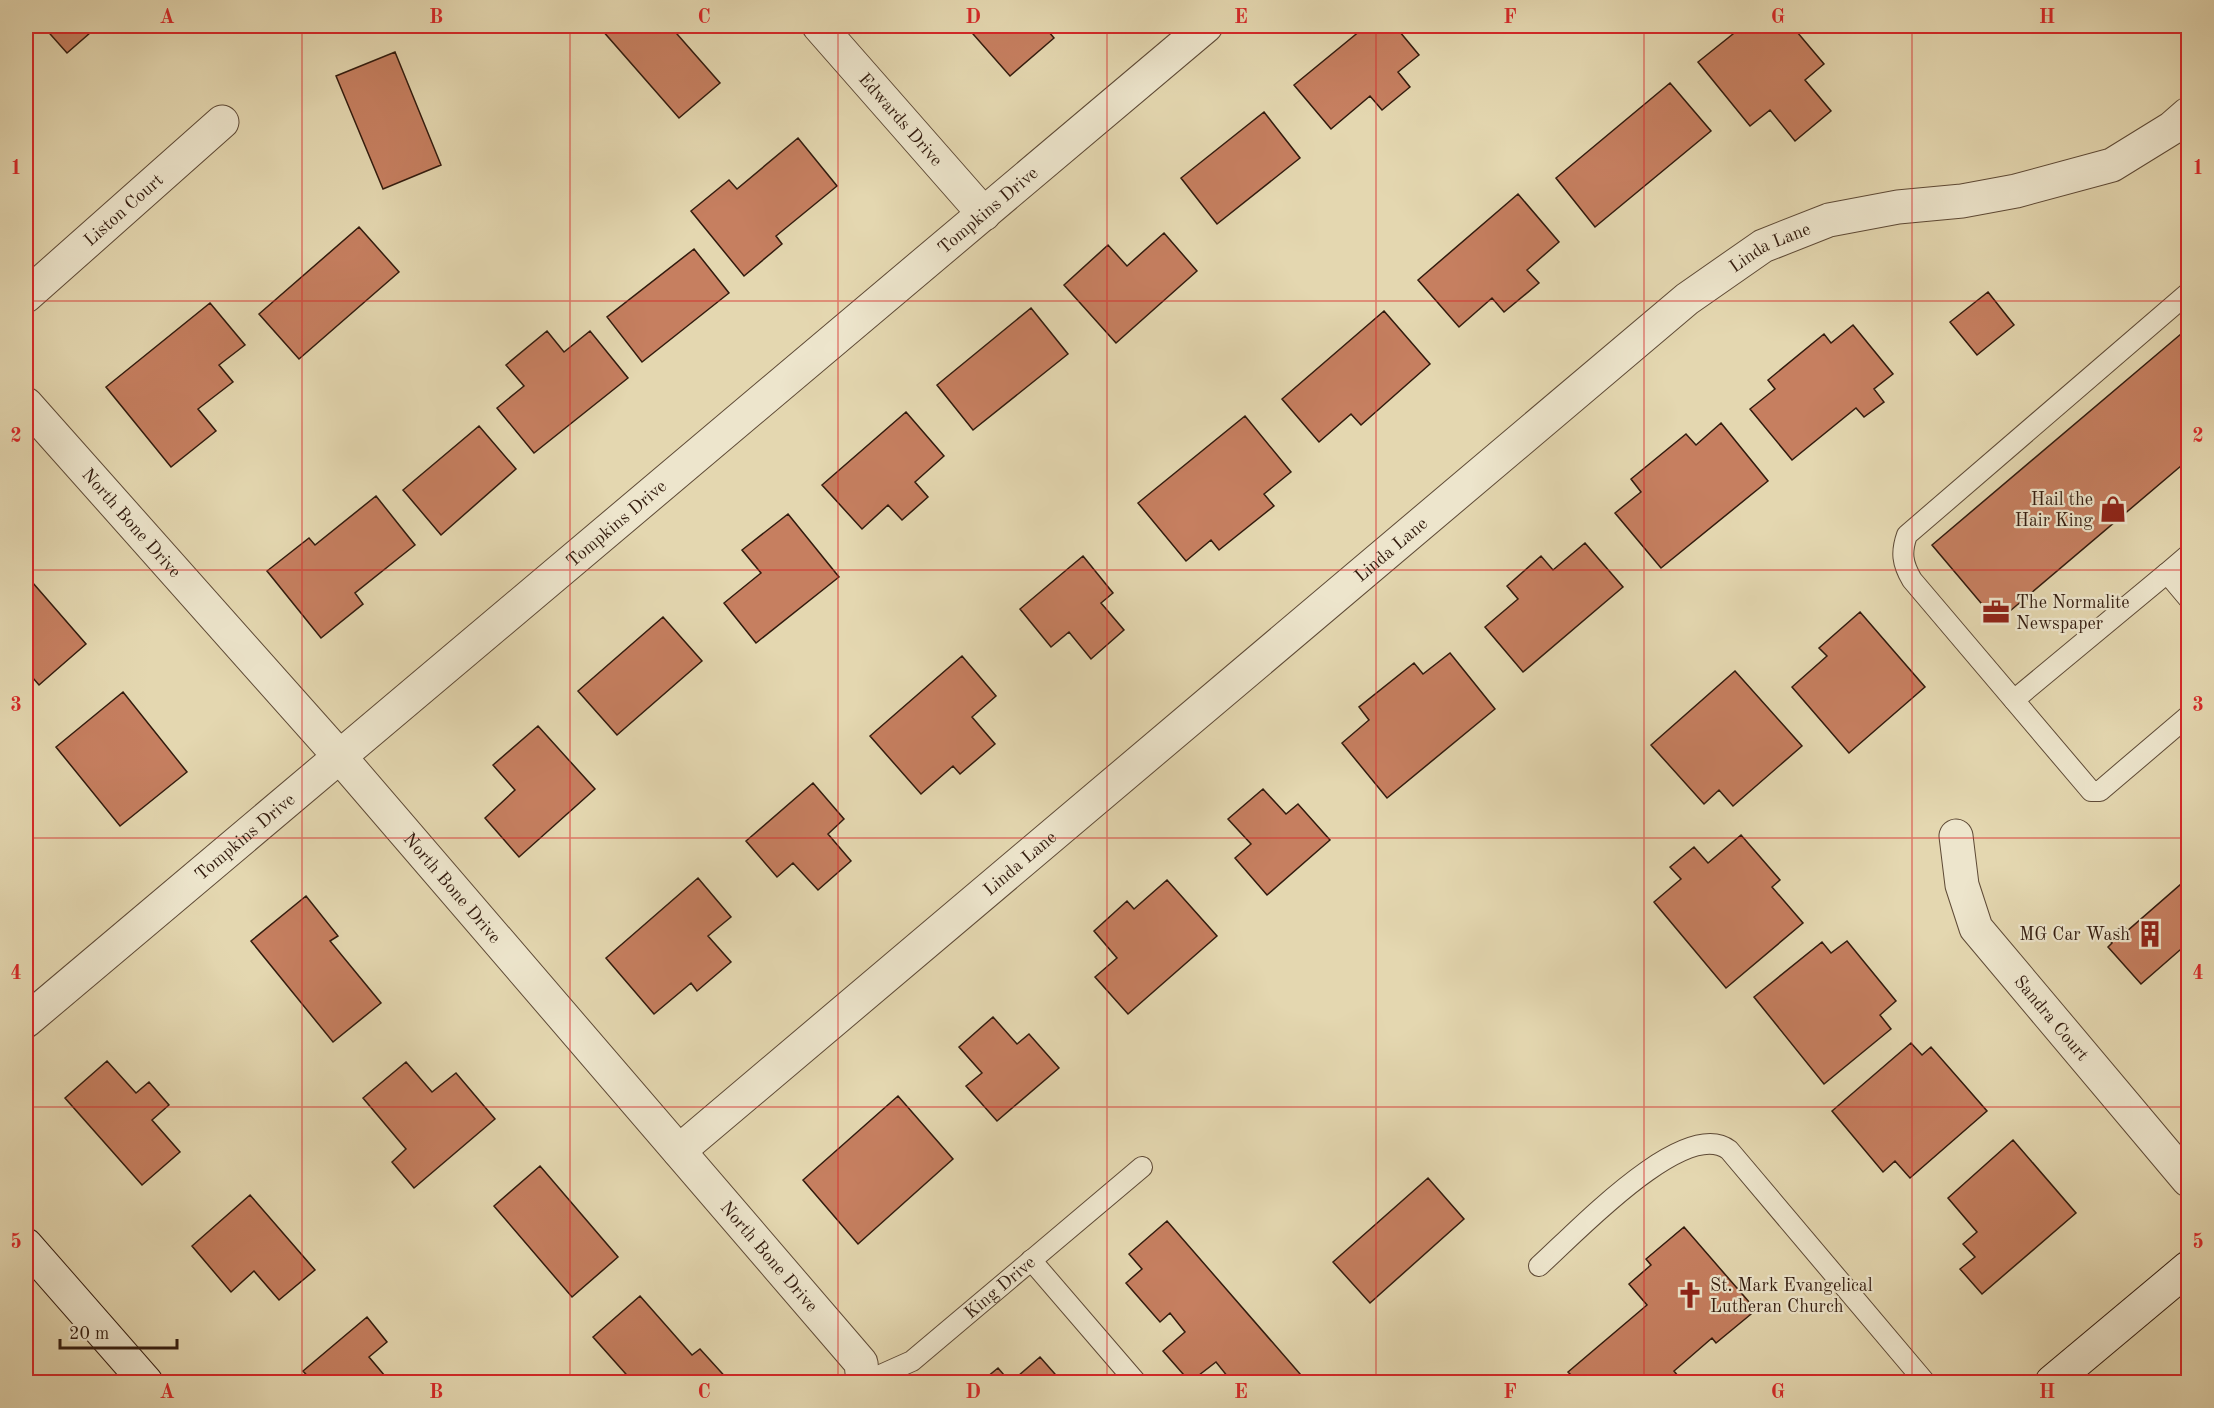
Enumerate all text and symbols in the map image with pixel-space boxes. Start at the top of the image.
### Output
text: A [159,8,175,28]
text: B [429,8,443,28]
text: C [697,8,711,28]
text: D [965,8,981,28]
text: E [1234,8,1248,28]
text: F [1503,8,1517,28]
text: G [1771,8,1785,28]
text: H [2039,8,2055,28]
street label: Edwards Drive [855,70,945,170]
text: 1 [10,159,22,179]
text: 1 [2192,159,2204,179]
street label: Tompkins Drive [935,164,1042,258]
street label: Liston Court [81,171,167,250]
street label: Linda Lane [1726,220,1813,277]
text: 2 [10,427,22,447]
text: 2 [2192,427,2204,447]
street label: North Bone Drive [78,466,184,581]
street label: Tompkins Drive [564,477,670,571]
place label: Hail the Hair King [2015,491,2093,530]
shop icon: Hail the Hair King [2098,494,2128,524]
street label: Linda Lane [1352,515,1431,586]
place label: The Normalite Newspaper [2016,594,2130,633]
office icon: The Normalite Newspaper [1981,597,2011,627]
text: 3 [10,696,22,716]
text: 3 [2192,696,2204,716]
street label: Tompkins Drive [192,790,299,884]
street label: Linda Lane [980,828,1060,899]
street label: North Bone Drive [400,830,504,947]
building icon: MG Car Wash [2135,919,2165,949]
place label: MG Car Wash [2019,926,2130,944]
text: 4 [10,964,22,984]
text: 4 [2192,964,2204,984]
street label: Sandra Court [2010,973,2091,1064]
street label: North Bone Drive [716,1198,821,1316]
text: 5 [10,1232,22,1253]
text: 5 [2192,1232,2204,1253]
street label: King Drive [961,1253,1039,1323]
place label: St. Mark Evangelical Lutheran Church [1710,1277,1873,1316]
church icon: St. Mark Evangelical Lutheran Church [1675,1280,1705,1310]
scale bar [60,1312,177,1350]
text: 20 m [69,1325,109,1343]
text: A [159,1383,175,1403]
text: B [429,1383,443,1403]
text: C [697,1383,711,1403]
text: D [965,1383,981,1403]
text: E [1234,1383,1248,1403]
text: F [1503,1383,1517,1403]
text: G [1771,1383,1785,1403]
text: H [2039,1383,2055,1403]

